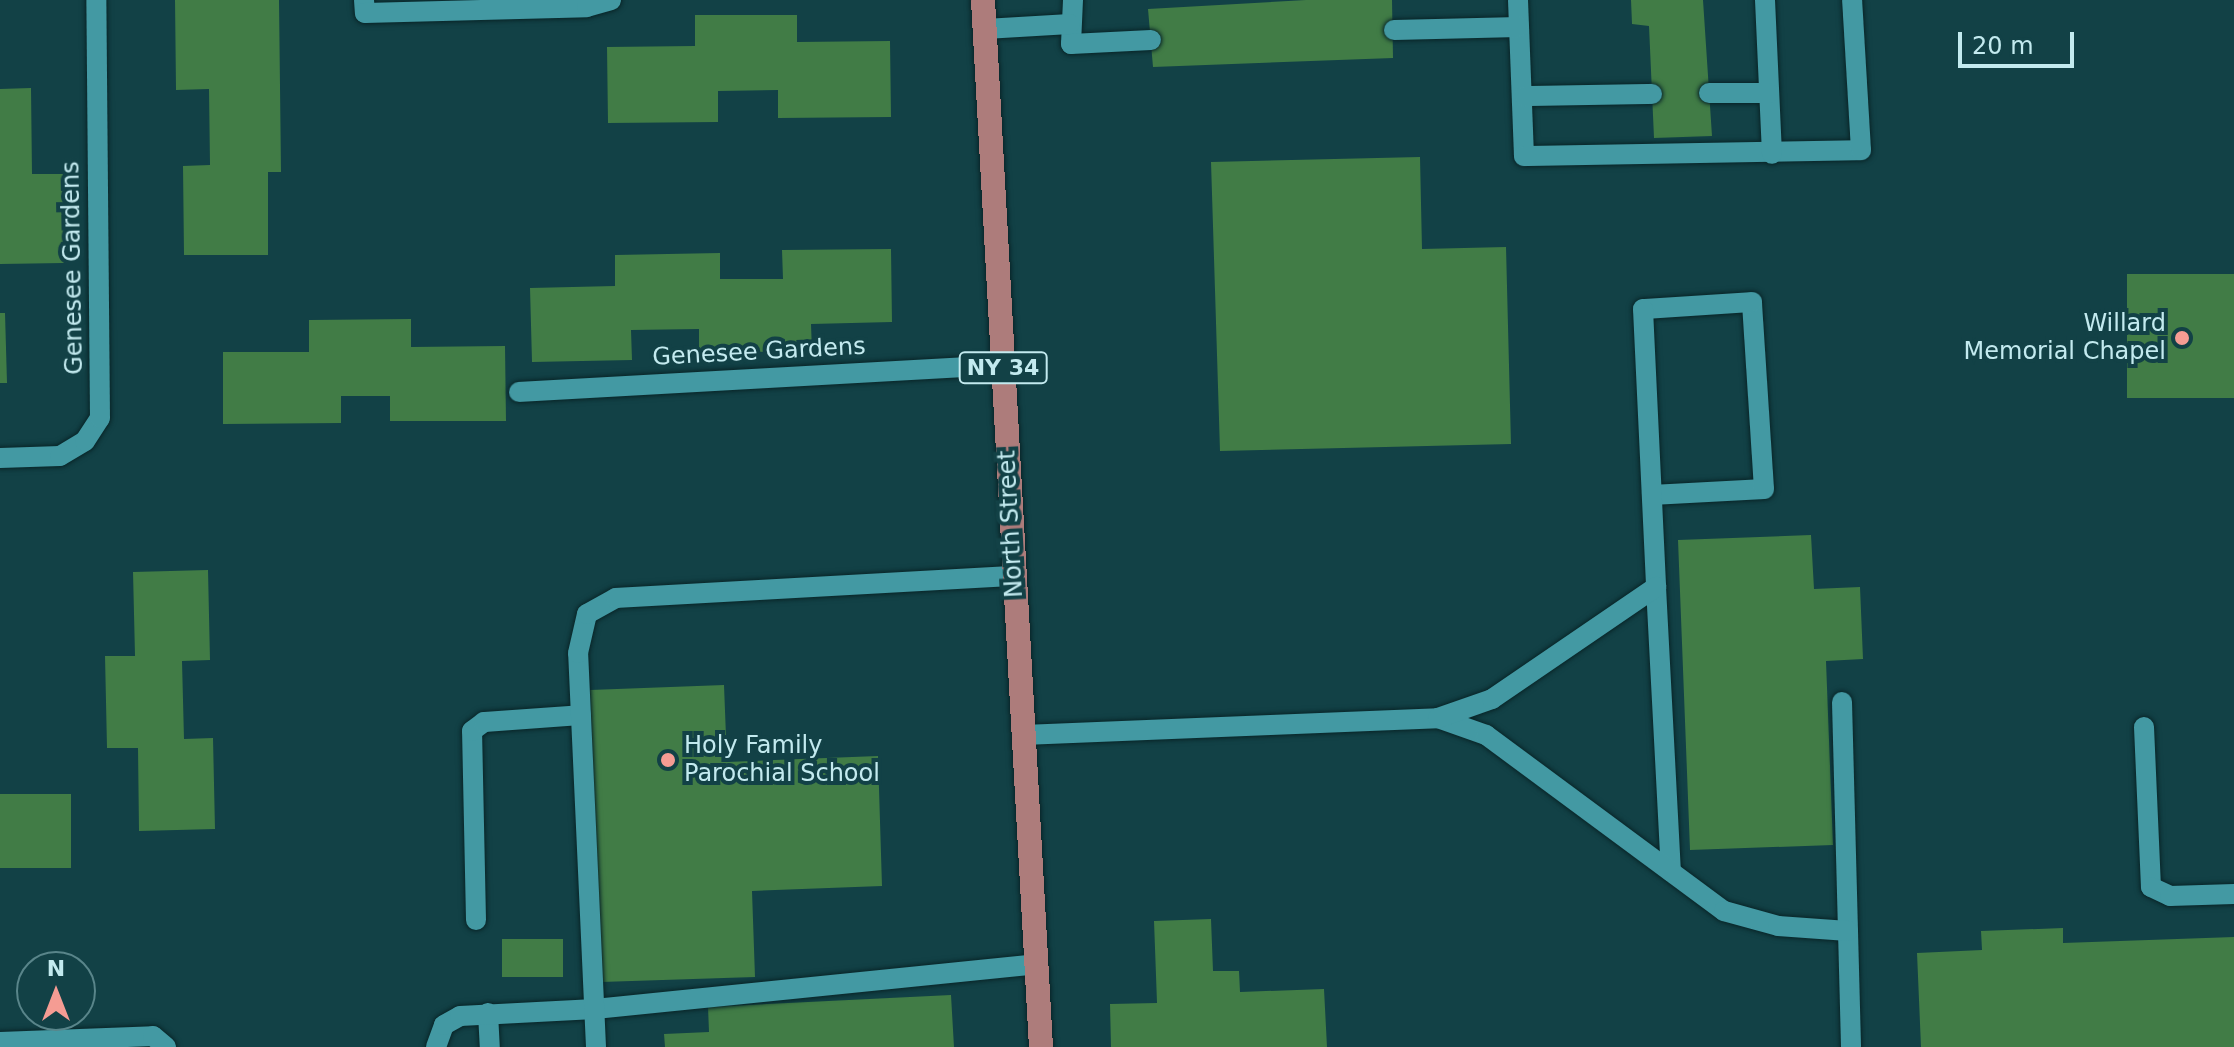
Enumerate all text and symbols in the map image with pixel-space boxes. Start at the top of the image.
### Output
scale bar [1962,16,2078,66]
text: 20 m [1972,32,2034,60]
street label: Genesee Gardens [57,161,89,375]
place label: Willard Memorial Chapel [1964,310,2166,366]
marker: Willard Memorial Chapel [2173,329,2191,347]
street label: Genesee Gardens [652,332,866,372]
road number: NY 34 [957,350,1049,386]
street label: North Street [993,450,1029,598]
place label: Holy Family Parochial School [684,732,880,788]
marker: Holy Family Parochial School [659,751,677,769]
north arrow [16,951,96,1031]
text: N [47,956,65,981]

